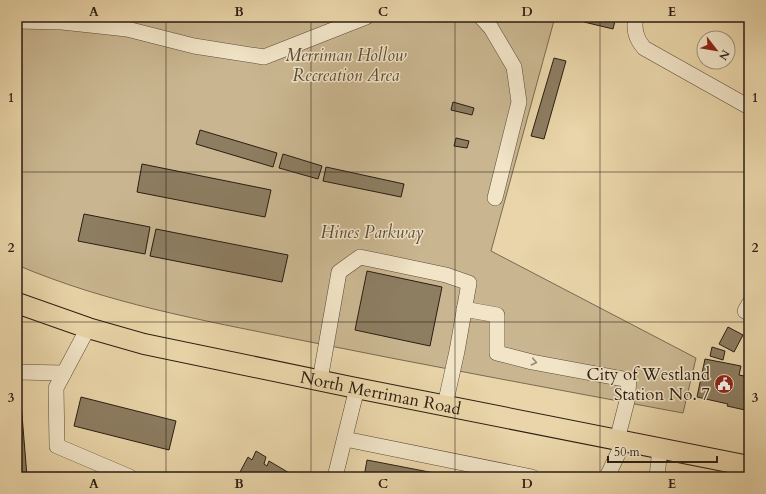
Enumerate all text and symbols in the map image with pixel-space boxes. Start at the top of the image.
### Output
text: A [89,3,99,21]
text: B [234,3,244,21]
text: C [378,3,388,21]
text: D [521,3,533,21]
text: E [668,3,676,21]
north arrow [696,30,736,70]
park label: Merriman Hollow Recreation Area [285,44,407,87]
text: N [715,47,733,63]
text: 1 [8,89,14,107]
text: 1 [752,89,758,107]
park label: Hines Parkway [321,221,424,244]
text: 2 [8,239,15,257]
text: 2 [752,239,759,257]
one-way arrow [531,358,537,366]
place label: City of Westland Station No. 7 [586,363,710,406]
street label: North Merriman Road [298,365,463,420]
public building icon: City of Westland Station No. 7 [713,373,735,395]
text: 3 [8,389,15,407]
text: 3 [752,389,759,407]
scale bar [608,438,717,464]
text: 50 m [614,444,641,460]
text: A [89,475,99,493]
text: B [234,475,244,493]
text: C [378,475,388,493]
text: D [521,475,533,493]
text: E [668,475,676,493]

